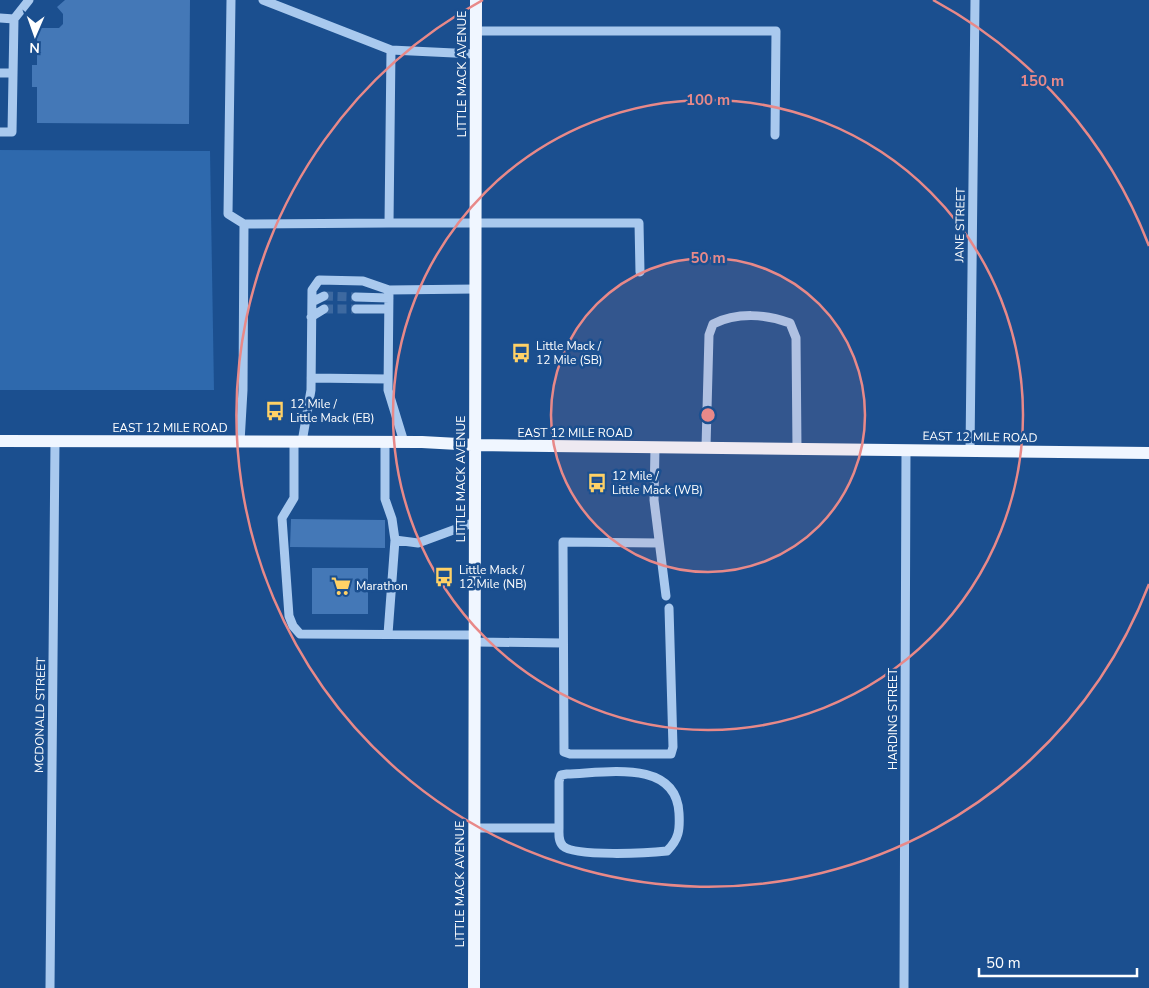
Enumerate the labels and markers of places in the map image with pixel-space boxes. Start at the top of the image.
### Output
place label: Little Mack / 12 Mile (SB) [536,338,603,368]
bus stop icon: Little Mack / 12 Mile (SB) [510,342,532,364]
place label: 12 Mile / Little Mack (EB) [290,396,374,426]
bus stop icon: 12 Mile / Little Mack (EB) [264,400,286,422]
centre of rings [699,406,717,424]
place label: 12 Mile / Little Mack (WB) [612,468,703,498]
bus stop icon: 12 Mile / Little Mack (WB) [586,472,608,494]
place label: Little Mack / 12 Mile (NB) [459,562,527,592]
bus stop icon: Little Mack / 12 Mile (NB) [433,566,455,588]
supermarket icon: Marathon [330,575,352,597]
place label: Marathon [356,578,408,594]

